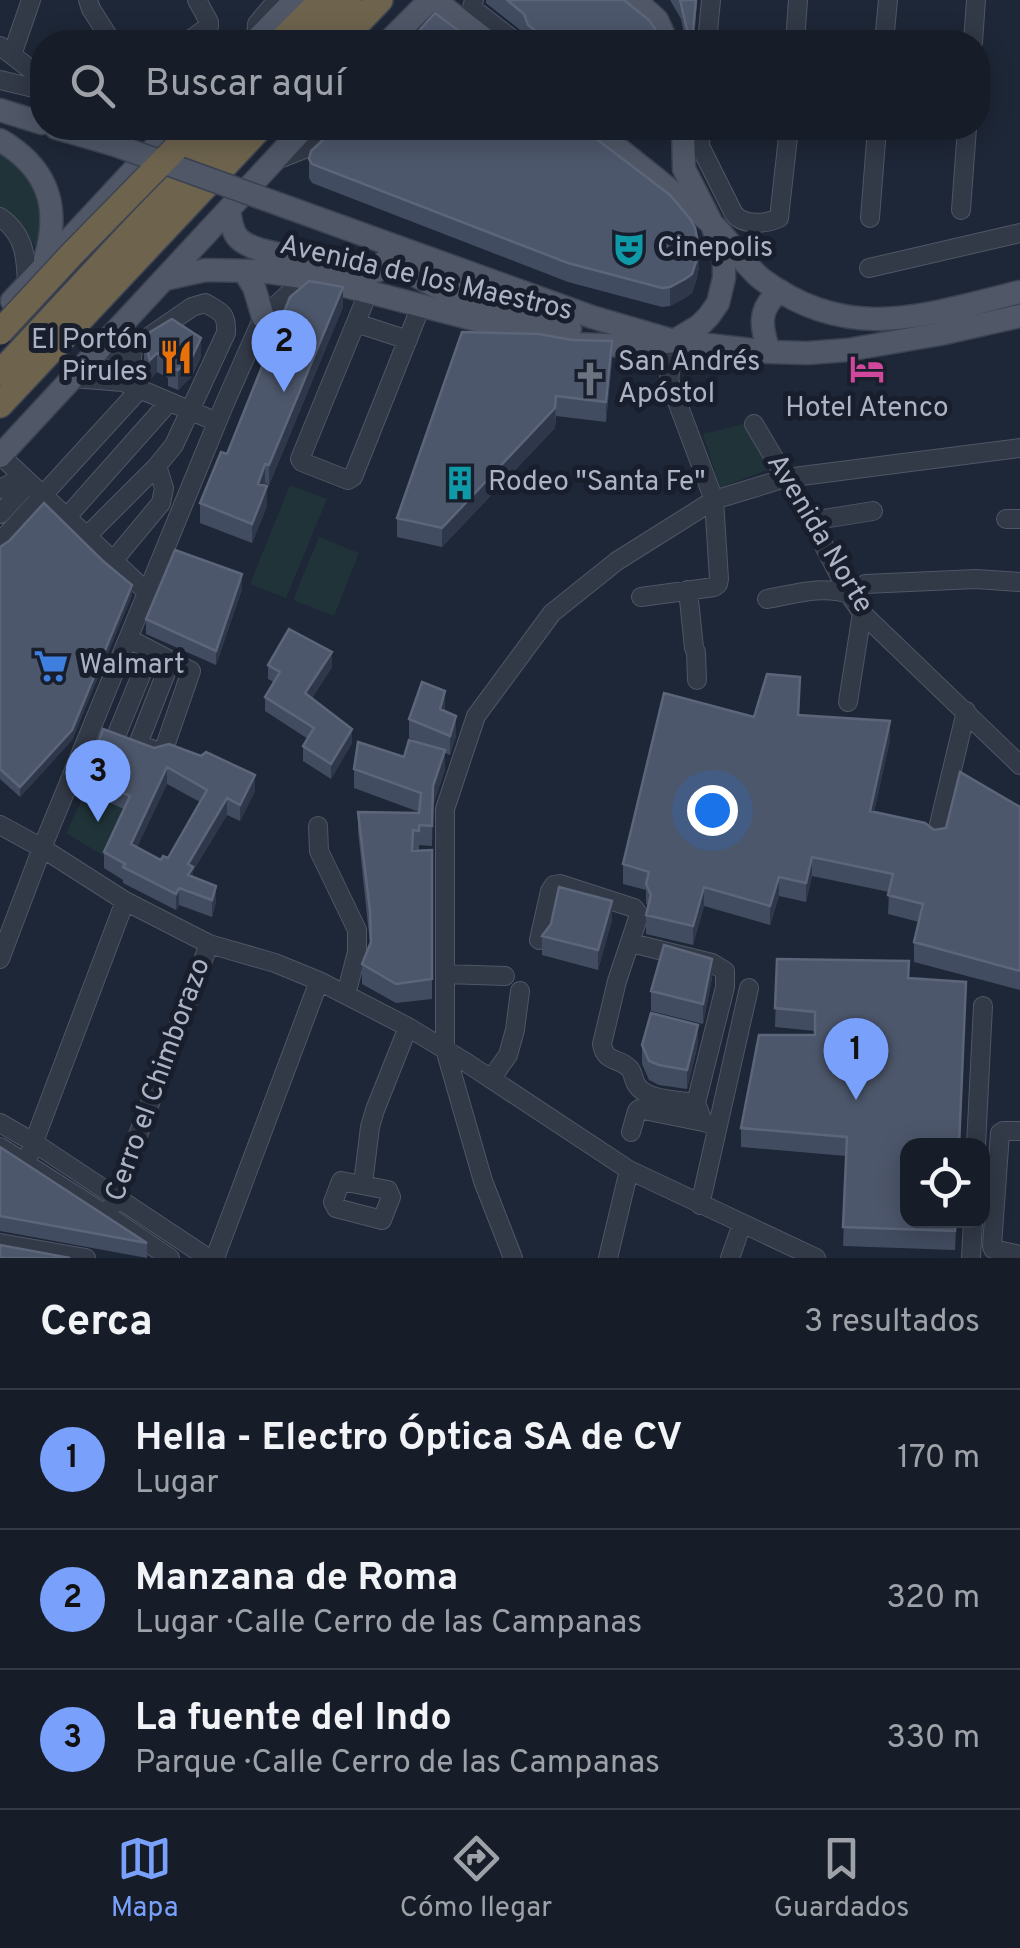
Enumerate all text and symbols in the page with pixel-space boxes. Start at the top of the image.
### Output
search box [30,30,990,140]
icon: search [65,58,120,113]
text: Buscar aquí [145,61,345,110]
street label: Avenida de los Maestros [276,228,576,330]
theatre icon: Cinepolis [610,230,648,268]
place label: Cinepolis [657,231,773,267]
pin: 2 [252,310,316,392]
place label: El Portón Pirules [31,323,148,391]
restaurant icon: El Portón Pirules [157,338,195,376]
place label: San Andrés Apóstol [618,345,760,413]
hotel icon: Hotel Atenco [848,350,886,388]
church icon: San Andrés Apóstol [571,360,609,398]
place label: Hotel Atenco [785,391,949,427]
street label: Avenida Norte [757,448,881,620]
building icon: Rodeo "Santa Fe" [441,464,479,502]
place label: Rodeo "Santa Fe" [488,465,705,501]
supermarket icon: Walmart [32,647,70,685]
place label: Walmart [79,648,185,684]
pin: 3 [66,740,130,822]
your location [687,785,738,836]
street label: Cerro el Chimborazo [98,953,220,1207]
pin: 1 [824,1018,888,1100]
map controls [900,1138,990,1228]
button: locate [900,1138,990,1228]
text: Cerca [40,1297,153,1350]
text: 3 resultados [804,1303,980,1343]
text: Hella - Electro Óptica SA de CV [135,1415,682,1464]
text: 1 [66,1439,79,1479]
text: 170 m [897,1439,980,1479]
text: Lugar [135,1464,219,1504]
text: Manzana de Roma [135,1555,458,1604]
text: 2 [63,1579,82,1619]
text: 320 m [887,1579,980,1619]
text: Lugar · Calle Cerro de las Campanas [135,1604,642,1644]
text: La fuente del Indo [135,1695,452,1744]
text: 3 [63,1719,82,1759]
text: 330 m [887,1719,980,1759]
text: Parque · Calle Cerro de las Campanas [135,1744,660,1784]
tab: Mapa [111,1831,178,1927]
tab: Cómo llegar [400,1831,552,1927]
tab: Guardados [774,1831,909,1927]

